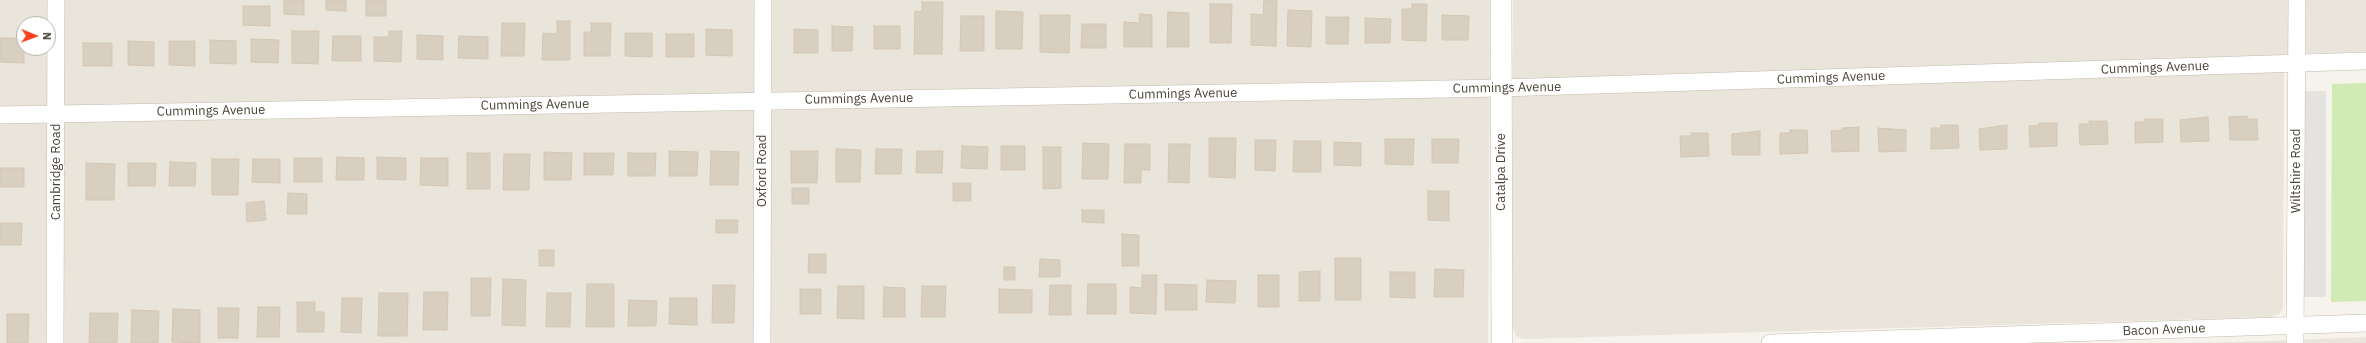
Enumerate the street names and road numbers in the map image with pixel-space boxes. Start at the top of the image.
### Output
street label: Cummings Avenue [2101,58,2209,78]
street label: Cummings Avenue [1777,68,1885,88]
street label: Cummings Avenue [1453,79,1561,97]
street label: Cummings Avenue [1129,85,1237,103]
street label: Cummings Avenue [805,90,913,108]
street label: Cummings Avenue [481,96,589,114]
street label: Cummings Avenue [157,102,265,120]
street label: Cambridge Road [48,124,64,220]
street label: Wiltshire Road [2288,129,2304,213]
street label: Catalpa Drive [1493,133,1509,211]
street label: Oxford Road [754,135,770,207]
street label: Bacon Avenue [2122,321,2206,339]

